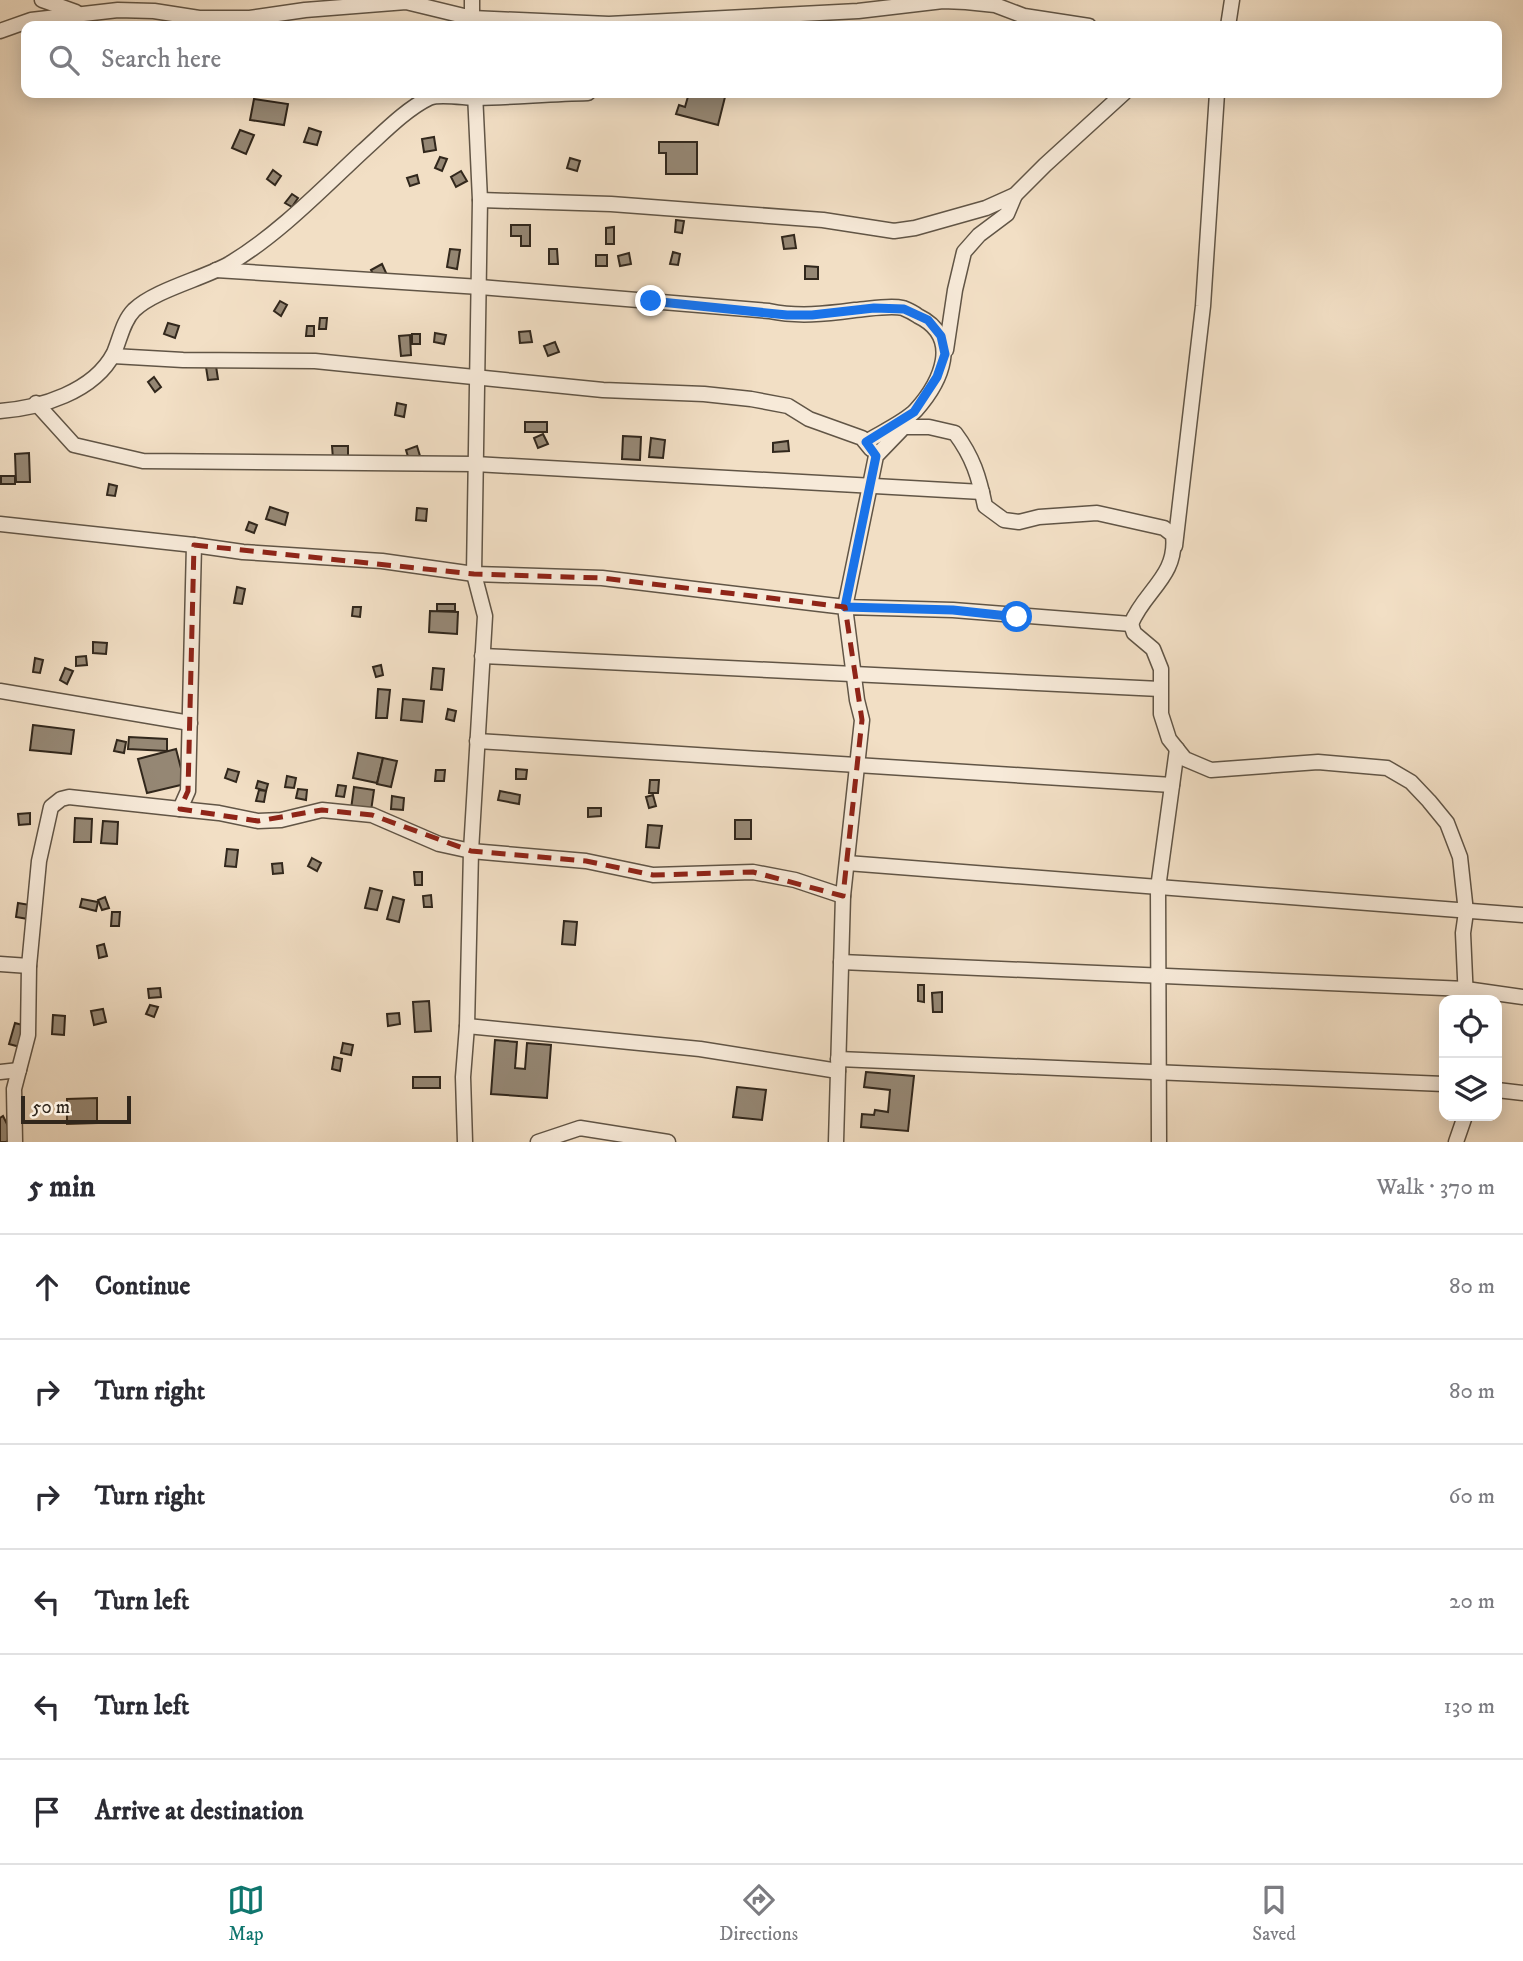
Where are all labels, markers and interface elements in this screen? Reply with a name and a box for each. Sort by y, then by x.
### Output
search box [21,21,1502,98]
icon: search [45,41,83,79]
text: Search here [101,43,221,76]
route end [635,285,666,316]
route start [1001,601,1032,632]
map controls [1439,995,1502,1121]
button: locate [1439,995,1502,1058]
button: layers [1439,1058,1502,1121]
scale bar [21,1093,131,1125]
text: 50 m [32,1096,70,1119]
text: 5 min [28,1169,95,1206]
text: Walk · 370 m [1377,1173,1495,1202]
icon: ahead [28,1268,66,1306]
text: Continue [95,1270,190,1303]
text: 80 m [1449,1272,1495,1301]
icon: right [28,1373,66,1411]
text: Turn right [95,1375,205,1408]
text: 80 m [1449,1377,1495,1406]
icon: right [28,1478,66,1516]
text: Turn right [95,1480,205,1513]
text: 60 m [1448,1482,1495,1511]
icon: left [28,1583,66,1621]
text: Turn left [95,1585,189,1618]
text: 20 m [1449,1587,1495,1616]
icon: left [28,1688,66,1726]
text: Turn left [95,1690,189,1723]
text: 130 m [1443,1692,1495,1721]
icon: arrive [28,1793,66,1831]
text: Arrive at destination [95,1795,304,1828]
tab: Map [227,1881,265,1946]
tab: Directions [719,1881,798,1946]
tab: Saved [1252,1881,1296,1946]

